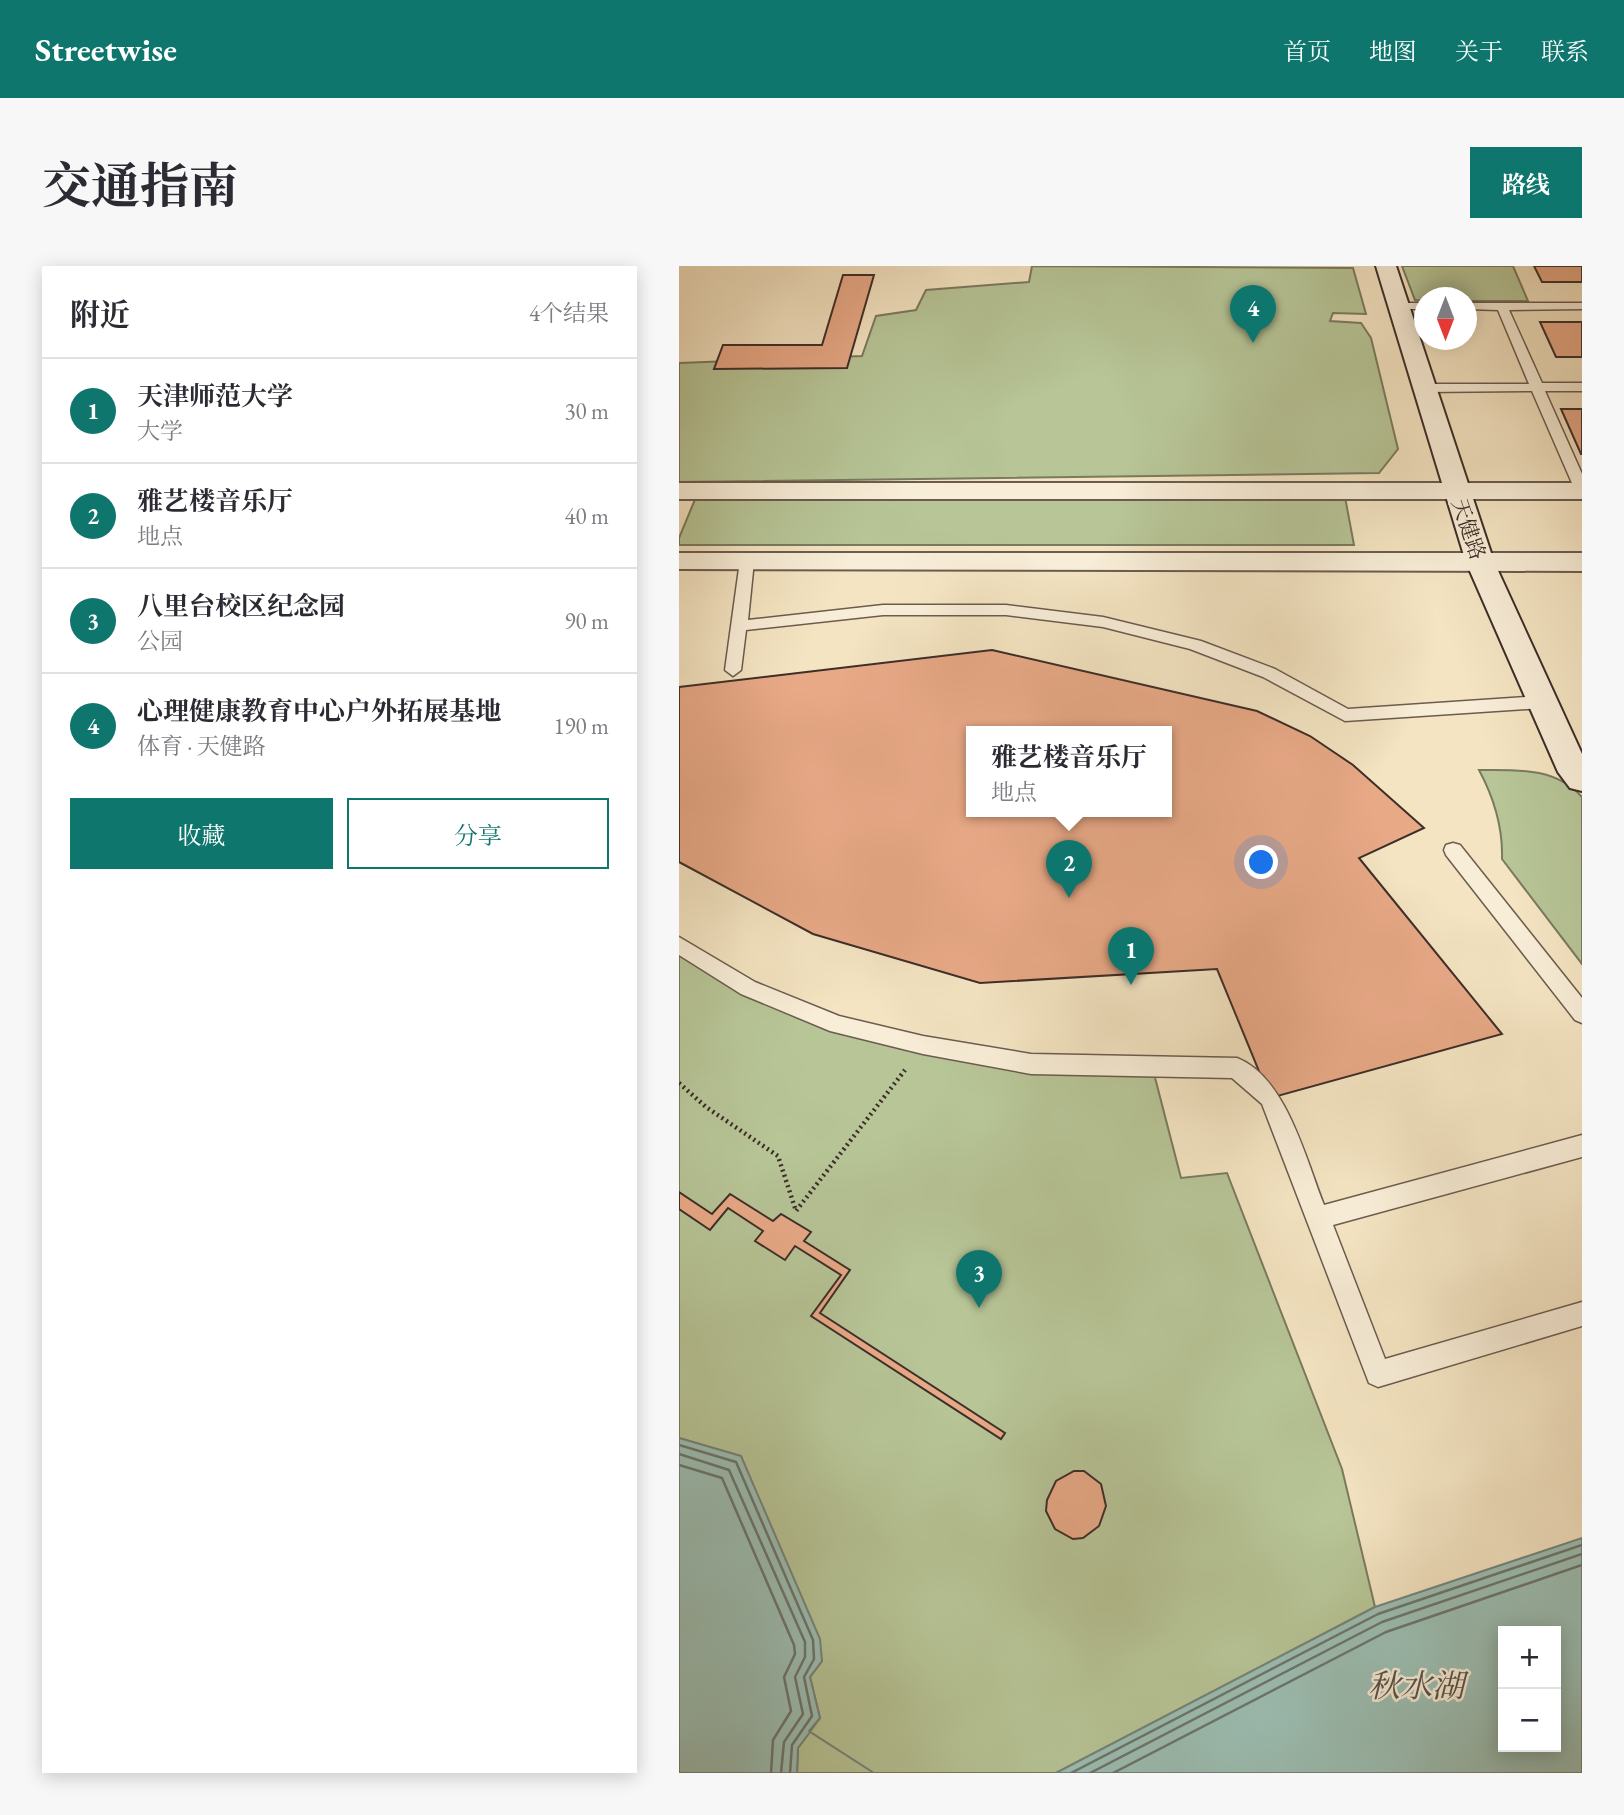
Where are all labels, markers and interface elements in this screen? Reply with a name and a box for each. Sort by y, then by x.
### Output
text: Streetwise [35,28,177,71]
text: 首页 [1283,36,1331,67]
text: 地图 [1369,36,1417,67]
text: 关于 [1455,36,1503,67]
text: 联系 [1541,36,1589,67]
button: 路线 [1470,147,1582,218]
text: 交通指南 [42,154,238,218]
pin: 4 [1230,285,1276,343]
north arrow [1414,287,1477,350]
text: 附近 [70,295,130,334]
text: 4个结果 [529,298,609,328]
text: 天津师范大学 [137,379,293,413]
text: 1 [87,396,99,426]
text: 30 m [564,396,609,426]
text: 大学 [137,416,183,446]
text: 雅艺楼音乐厅 [137,484,293,518]
street label: 天健路 [1446,495,1492,563]
text: 2 [87,501,99,531]
text: 40 m [564,501,609,531]
text: 地点 [137,521,183,551]
text: 八里台校区纪念园 [137,589,345,623]
text: 3 [87,606,99,636]
text: 90 m [564,606,609,636]
text: 公园 [137,626,183,656]
text: 心理健康教育中心户外拓展基地 [137,694,501,728]
text: 4 [87,711,99,741]
text: 190 m [553,711,609,741]
popup [966,726,1172,817]
text: 体育 · 天健路 [137,731,266,761]
text: 雅艺楼音乐厅 [991,740,1147,774]
text: 地点 [991,777,1037,807]
button: 收藏 [70,798,333,869]
button: 分享 [347,798,609,869]
pin: 2 [1046,840,1092,898]
your location [1244,845,1278,879]
pin: 1 [1108,927,1154,985]
pin: 3 [956,1250,1002,1308]
map controls [1498,1626,1561,1752]
button: + [1498,1626,1561,1689]
water label: 秋水湖 [1368,1665,1469,1707]
button: − [1498,1689,1561,1752]

